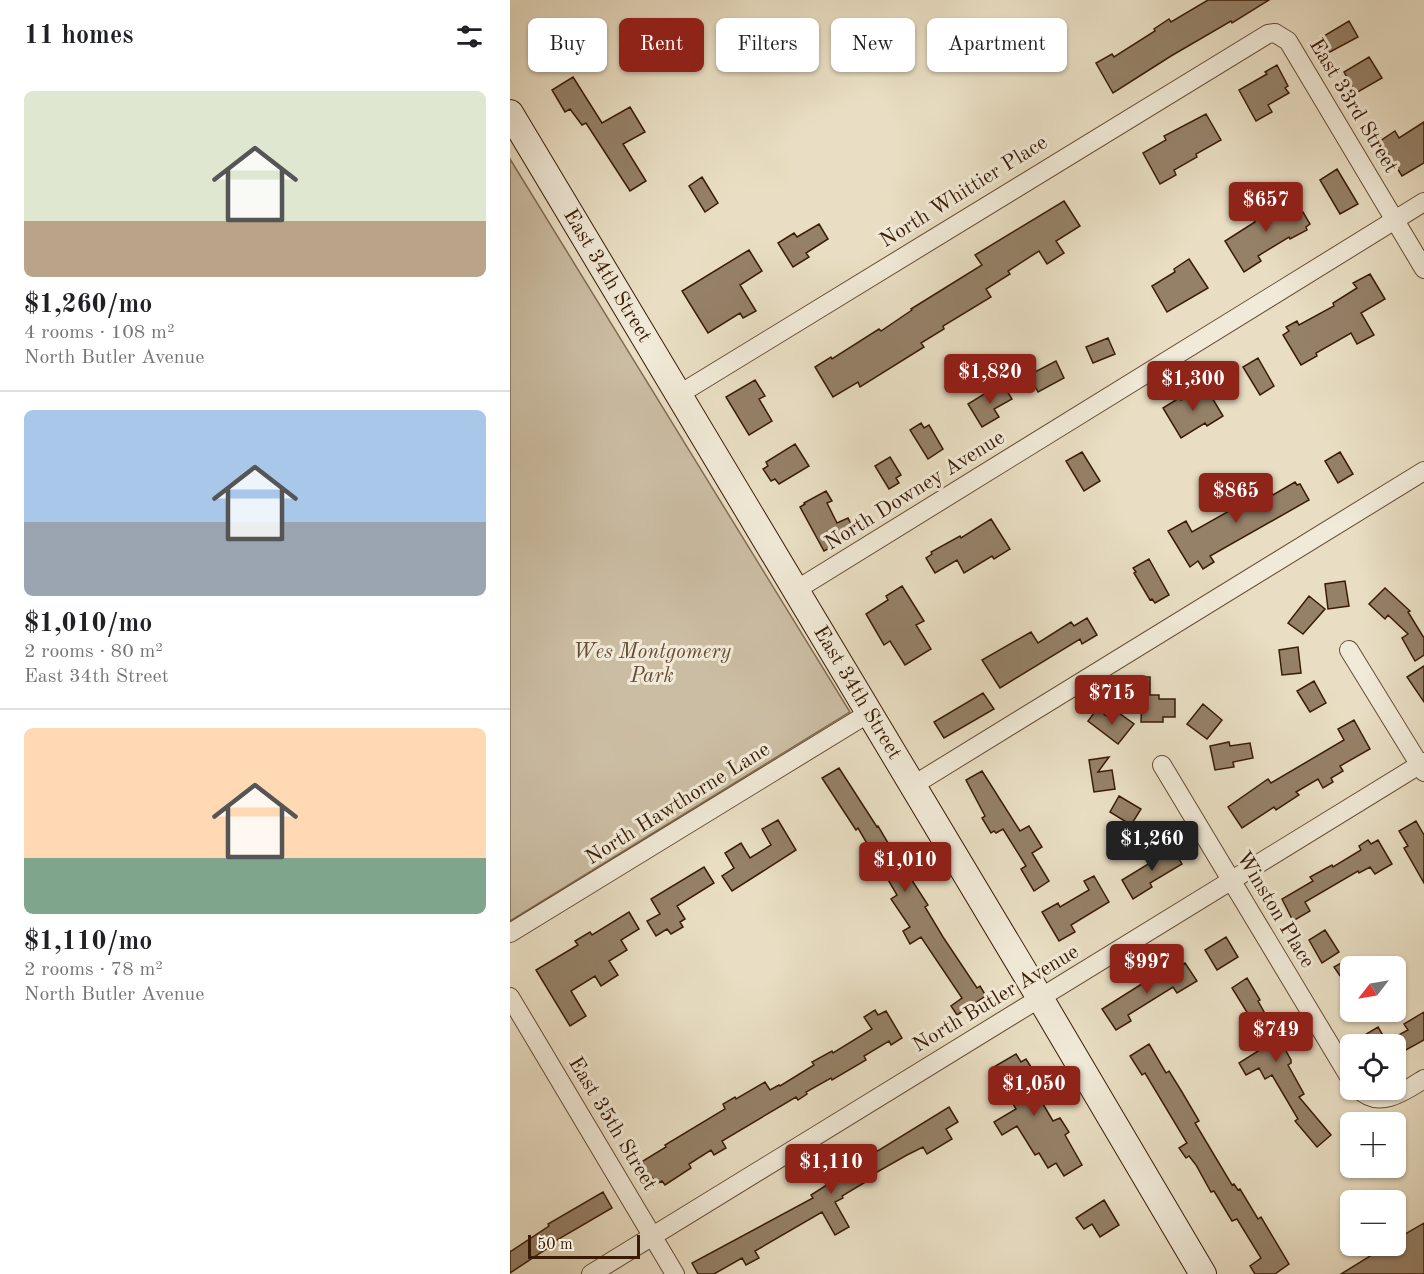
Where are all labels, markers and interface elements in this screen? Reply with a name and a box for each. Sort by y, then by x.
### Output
chip: Buy [528,18,607,72]
chip: Rent [619,18,704,72]
chip: Filters [716,18,819,72]
chip: New [831,18,915,72]
chip: Apartment [927,18,1067,72]
icon: filters [453,20,486,53]
text: 11 homes [24,23,133,49]
street label: East 33rd Street [1305,35,1401,177]
icon: home [201,130,309,238]
street label: North Whittier Place [877,132,1051,252]
pin: $657 [1230,182,1302,233]
text: $657 [1243,191,1289,211]
street label: East 34th Street [559,206,655,346]
text: $1,260/mo [24,292,152,318]
text: 4 rooms · 108 m² [24,323,174,343]
text: North Butler Avenue [24,348,204,368]
pin: $1,820 [941,354,1039,405]
pin: $1,300 [1144,361,1242,412]
text: $1,820 [958,363,1022,383]
text: $1,300 [1161,370,1225,390]
street label: North Downey Avenue [822,427,1008,555]
icon: home [201,449,309,557]
pin: $865 [1200,473,1272,524]
text: $865 [1213,482,1259,502]
text: $1,010/mo [24,611,152,637]
street label: East 34th Street [809,623,905,763]
text: 2 rooms · 80 m² [24,642,163,662]
park label: Wes Montgomery Park [573,642,731,687]
text: East 34th Street [24,667,169,687]
pin: $715 [1076,675,1148,726]
text: $715 [1089,684,1135,704]
street label: North Hawthorne Lane [582,739,774,869]
icon: home [201,767,309,875]
pin: $1,260 [1103,821,1201,872]
text: $1,260 [1120,830,1184,850]
pin: $1,010 [856,842,954,893]
street label: Winston Place [1232,848,1318,972]
text: $1,010 [873,851,937,871]
text: $1,110/mo [24,929,152,955]
street label: North Butler Avenue [909,941,1083,1057]
pin: $997 [1111,944,1183,995]
text: $997 [1124,953,1170,973]
north arrow [1340,956,1406,1022]
map controls [1340,956,1406,1256]
text: 2 rooms · 78 m² [24,960,163,980]
text: North Butler Avenue [24,985,204,1005]
pin: $749 [1240,1012,1312,1063]
text: $749 [1253,1021,1299,1041]
button: locate [1340,1034,1406,1100]
street label: East 35th Street [564,1054,660,1194]
pin: $1,050 [985,1066,1083,1117]
text: $1,050 [1002,1075,1066,1095]
button: + [1340,1112,1406,1178]
pin: $1,110 [782,1144,880,1195]
text: $1,110 [799,1153,863,1173]
button: − [1340,1190,1406,1256]
scale bar [528,1232,640,1260]
text: 50 m [537,1237,573,1253]

